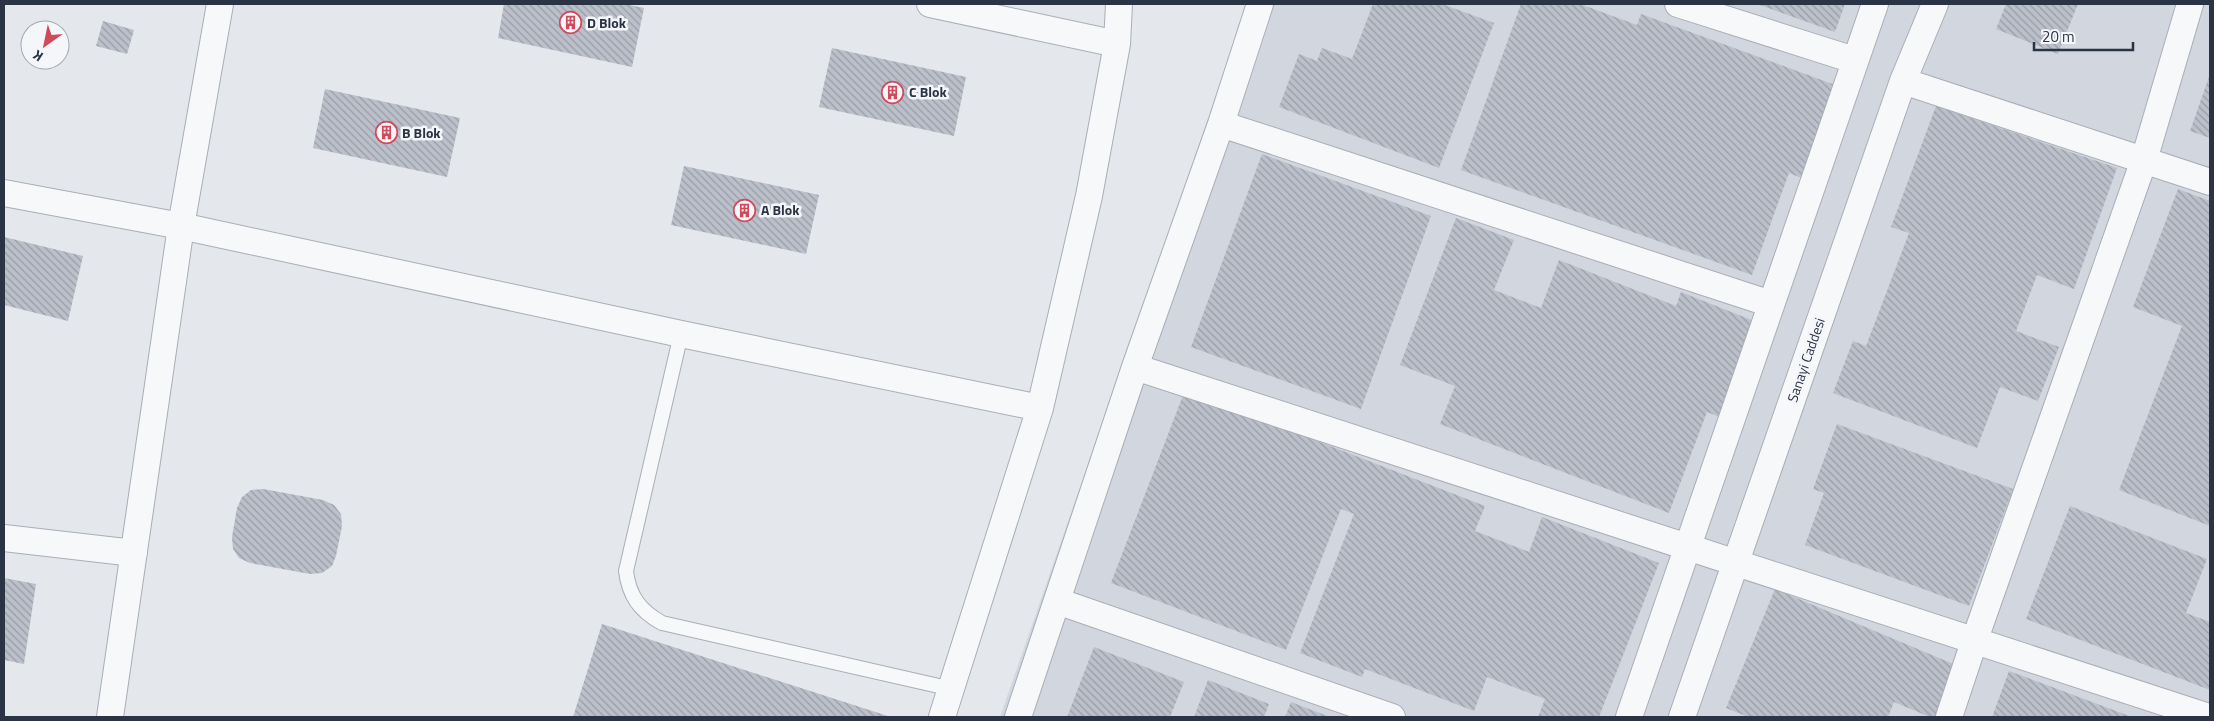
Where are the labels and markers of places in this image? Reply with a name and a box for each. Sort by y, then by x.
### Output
building icon: D Blok [559,11,583,35]
place label: D Blok [587,12,627,33]
building icon: C Blok [881,80,905,104]
place label: C Blok [909,81,947,102]
building icon: B Blok [374,121,398,145]
place label: B Blok [402,122,441,143]
building icon: A Blok [733,198,757,222]
place label: A Blok [761,199,800,220]

